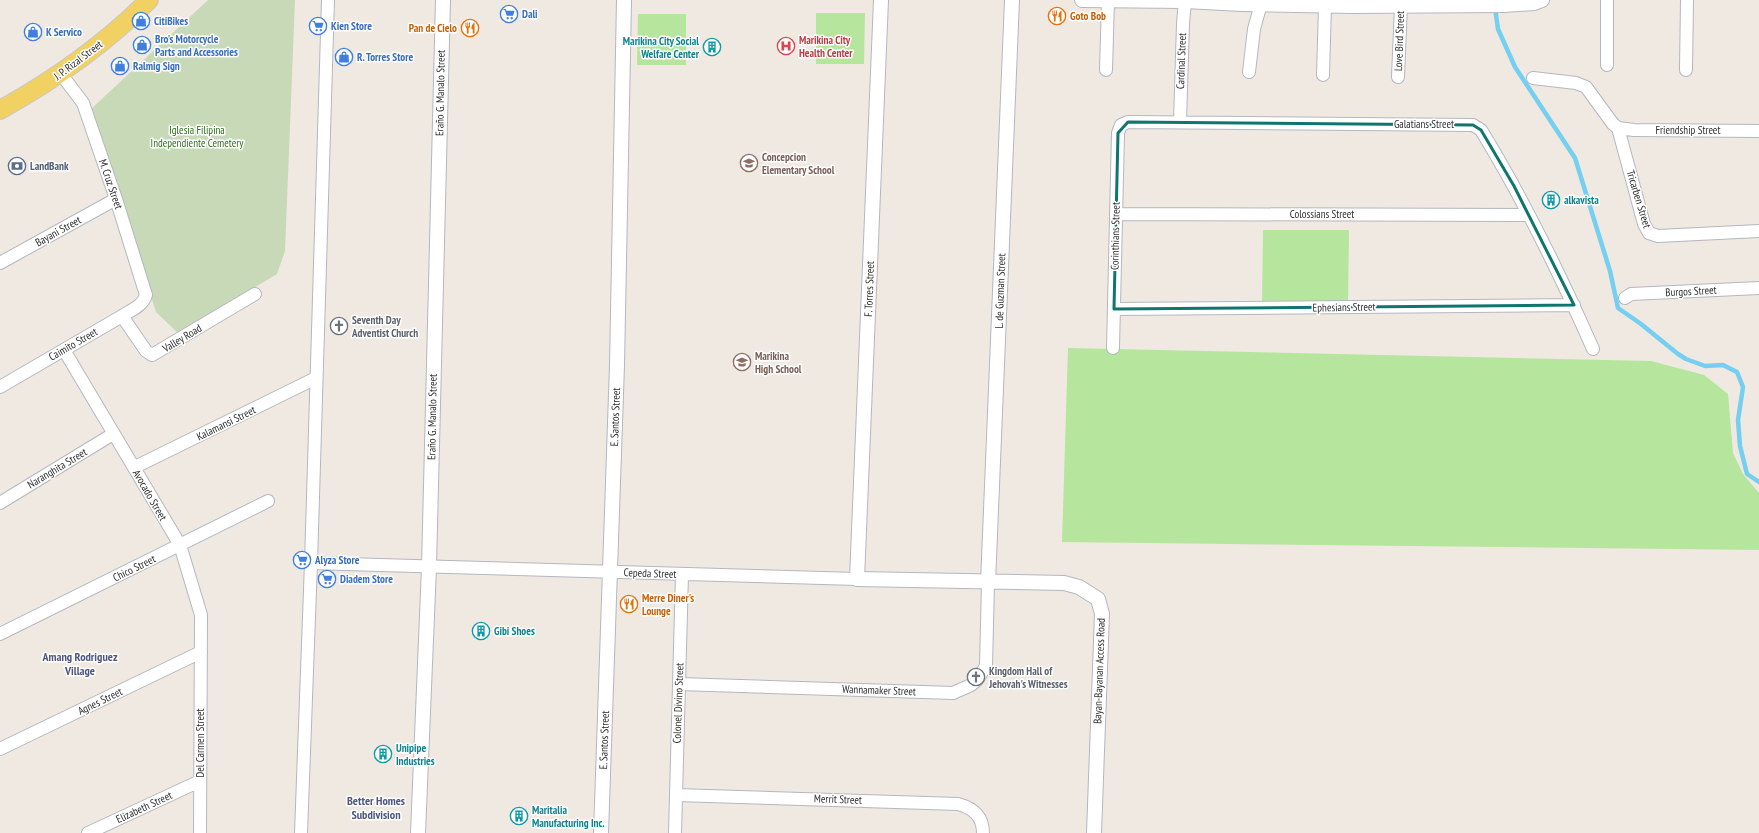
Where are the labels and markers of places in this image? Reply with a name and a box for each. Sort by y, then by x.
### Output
supermarket icon: Dali [499,4,519,24]
restaurant icon: Goto Bob [1047,6,1067,26]
place label: Dali [522,7,538,21]
place label: Goto Bob [1070,9,1106,23]
shop icon: CitiBikes [131,11,151,31]
place label: CitiBikes [154,14,188,28]
supermarket icon: Kien Store [308,16,328,36]
restaurant icon: Pan de Cielo [460,18,480,38]
place label: Kien Store [331,19,372,33]
place label: Pan de Cielo [409,21,457,35]
shop icon: K Servico [23,22,43,42]
place label: K Servico [46,25,82,39]
place label: Bro's Motorcycle Parts and Accessories [155,32,238,59]
place label: Marikina City Health Center [799,33,853,60]
place label: Marikina City Social Welfare Center [623,34,700,61]
shop icon: Bro's Motorcycle Parts and Accessories [132,35,152,55]
hospital icon: Marikina City Health Center [776,36,796,56]
building icon: Marikina City Social Welfare Center [702,37,722,57]
shop icon: R. Torres Store [334,47,354,67]
place label: R. Torres Store [357,50,413,64]
shop icon: Ralmig Sign [110,56,130,76]
place label: Ralmig Sign [133,59,180,73]
place label: Concepcion Elementary School [762,150,835,177]
school or university icon: Concepcion Elementary School [739,153,759,173]
bank icon: LandBank [7,156,27,176]
place label: LandBank [30,159,69,173]
building icon: alkavista [1541,190,1561,210]
place label: alkavista [1564,193,1599,207]
place label: Seventh Day Adventist Church [351,313,418,340]
church icon: Seventh Day Adventist Church [329,316,349,336]
place label: Marikina High School [755,349,802,376]
school or university icon: Marikina High School [732,352,752,372]
supermarket icon: Alyza Store [292,550,312,570]
place label: Alyza Store [314,553,360,567]
supermarket icon: Diadem Store [317,569,337,589]
place label: Diadem Store [340,572,393,586]
place label: Merre Diner's Lounge [642,591,694,618]
restaurant icon: Merre Diner's Lounge [619,594,639,614]
building icon: Gibi Shoes [471,621,491,641]
place label: Gibi Shoes [494,624,535,638]
place label: Kingdom Hall of Jehovah's Witnesses [988,664,1068,691]
church icon: Kingdom Hall of Jehovah's Witnesses [966,667,986,687]
place label: Unipipe Industries [396,741,435,768]
building icon: Unipipe Industries [373,744,393,764]
place label: Maritalia Manufacturing Inc. [532,803,605,830]
building icon: Maritalia Manufacturing Inc. [509,806,529,826]

